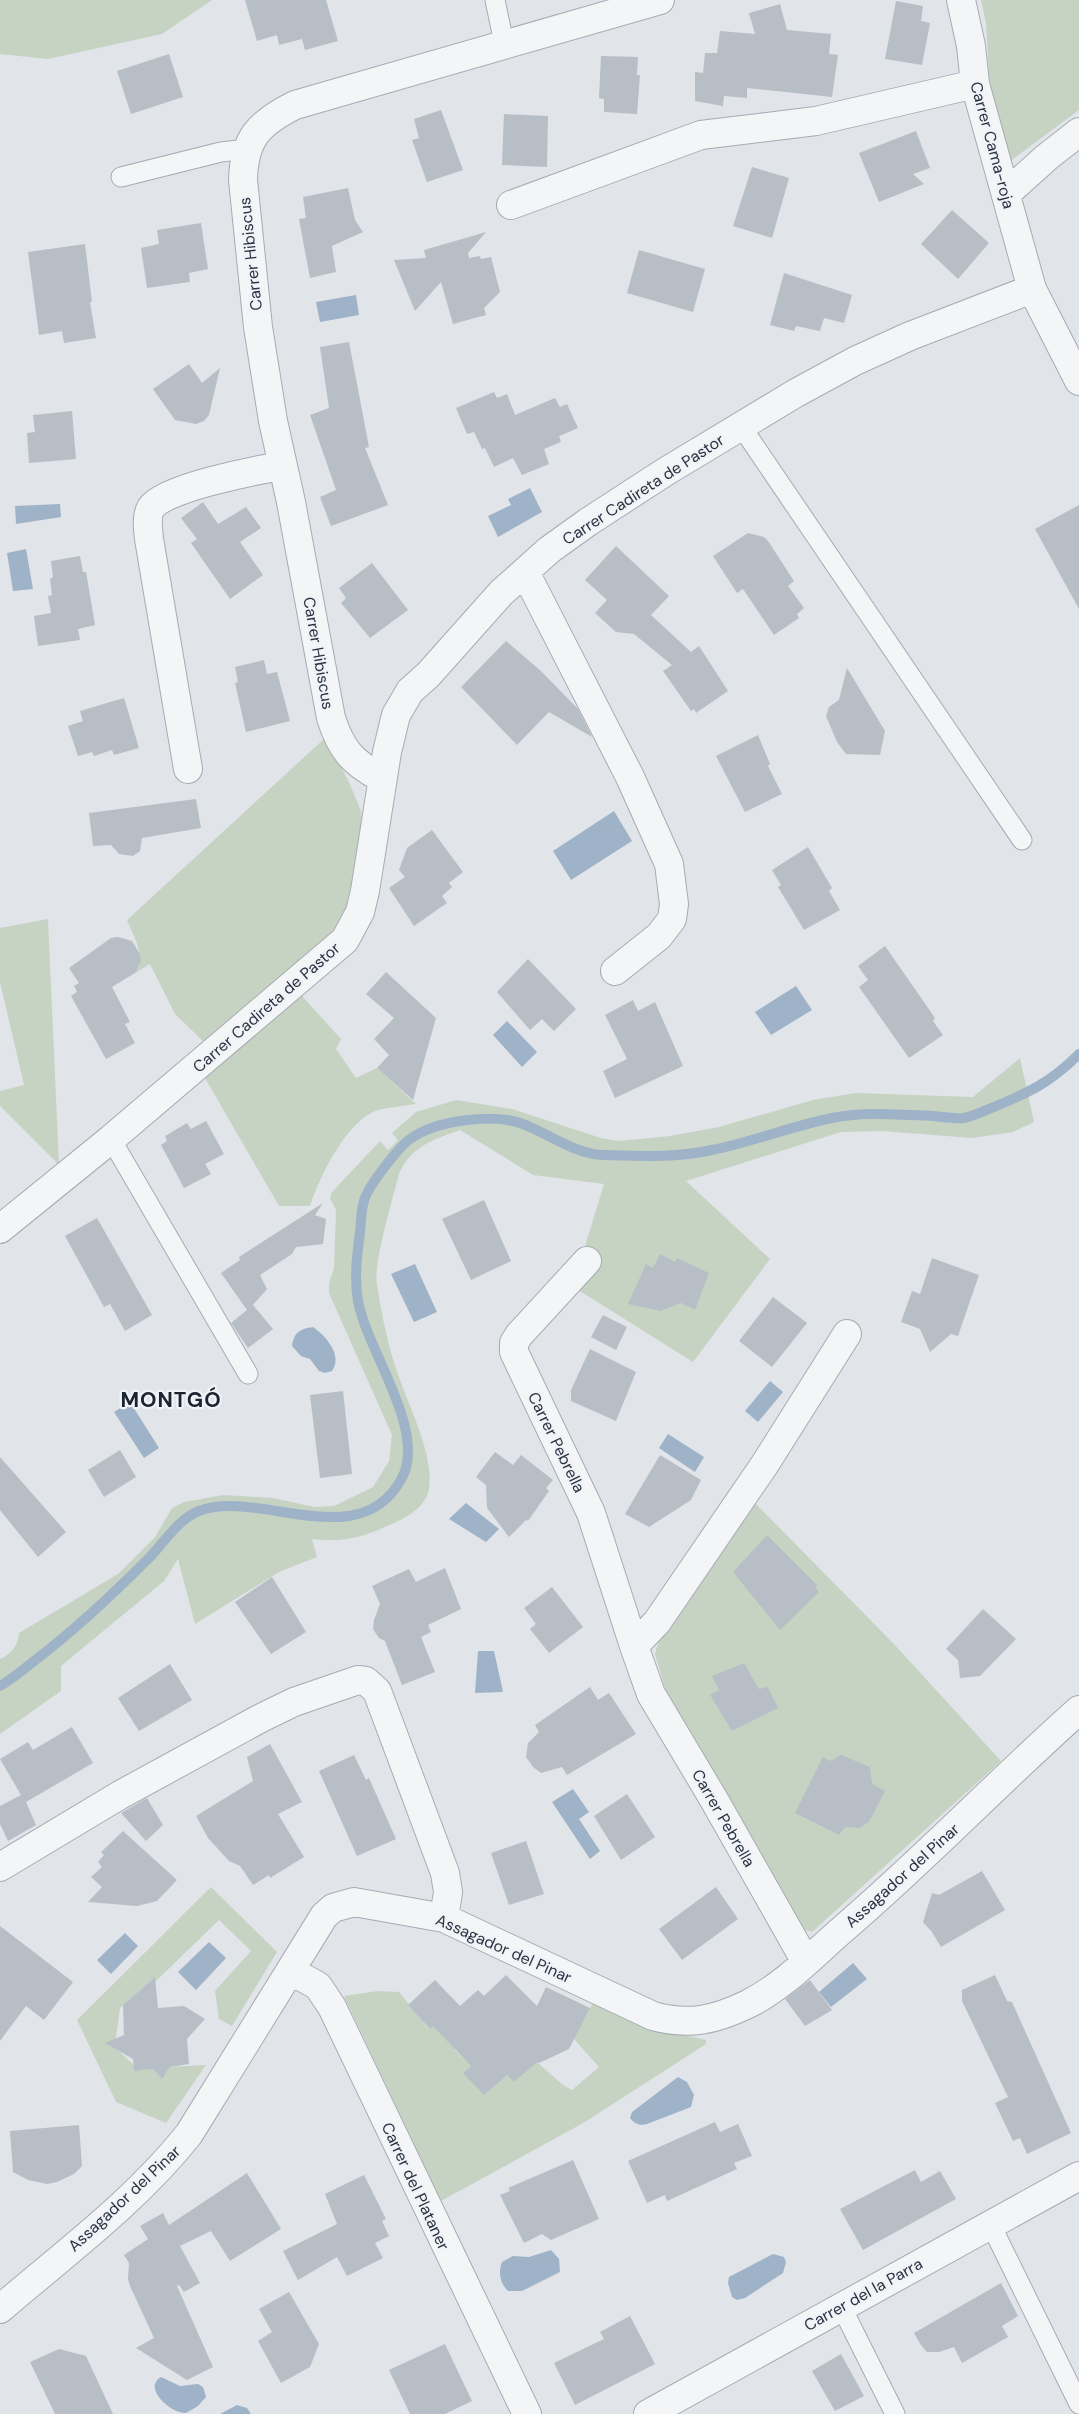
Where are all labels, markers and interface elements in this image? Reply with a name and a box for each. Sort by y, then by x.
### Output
street label: Carrer Cama-roja [965,79,1020,211]
street label: Carrer Hibiscus [234,196,267,312]
street label: Carrer Cadireta de Pastor [558,429,728,550]
street label: Carrer Hibiscus [298,595,339,711]
street label: Carrer Cadireta de Pastor [188,937,345,1077]
district label: MONTGÓ [120,1386,222,1414]
street label: Carrer Pebrella [523,1388,590,1496]
street label: Carrer Pebrella [687,1766,760,1871]
street label: Assagador del Pinar [841,1818,964,1932]
street label: Assagador del Pinar [433,1909,575,1988]
street label: Carrer del Plataner [377,2119,454,2253]
street label: Assagador del Pinar [64,2141,185,2256]
street label: Carrer del la Parra [800,2253,926,2336]

